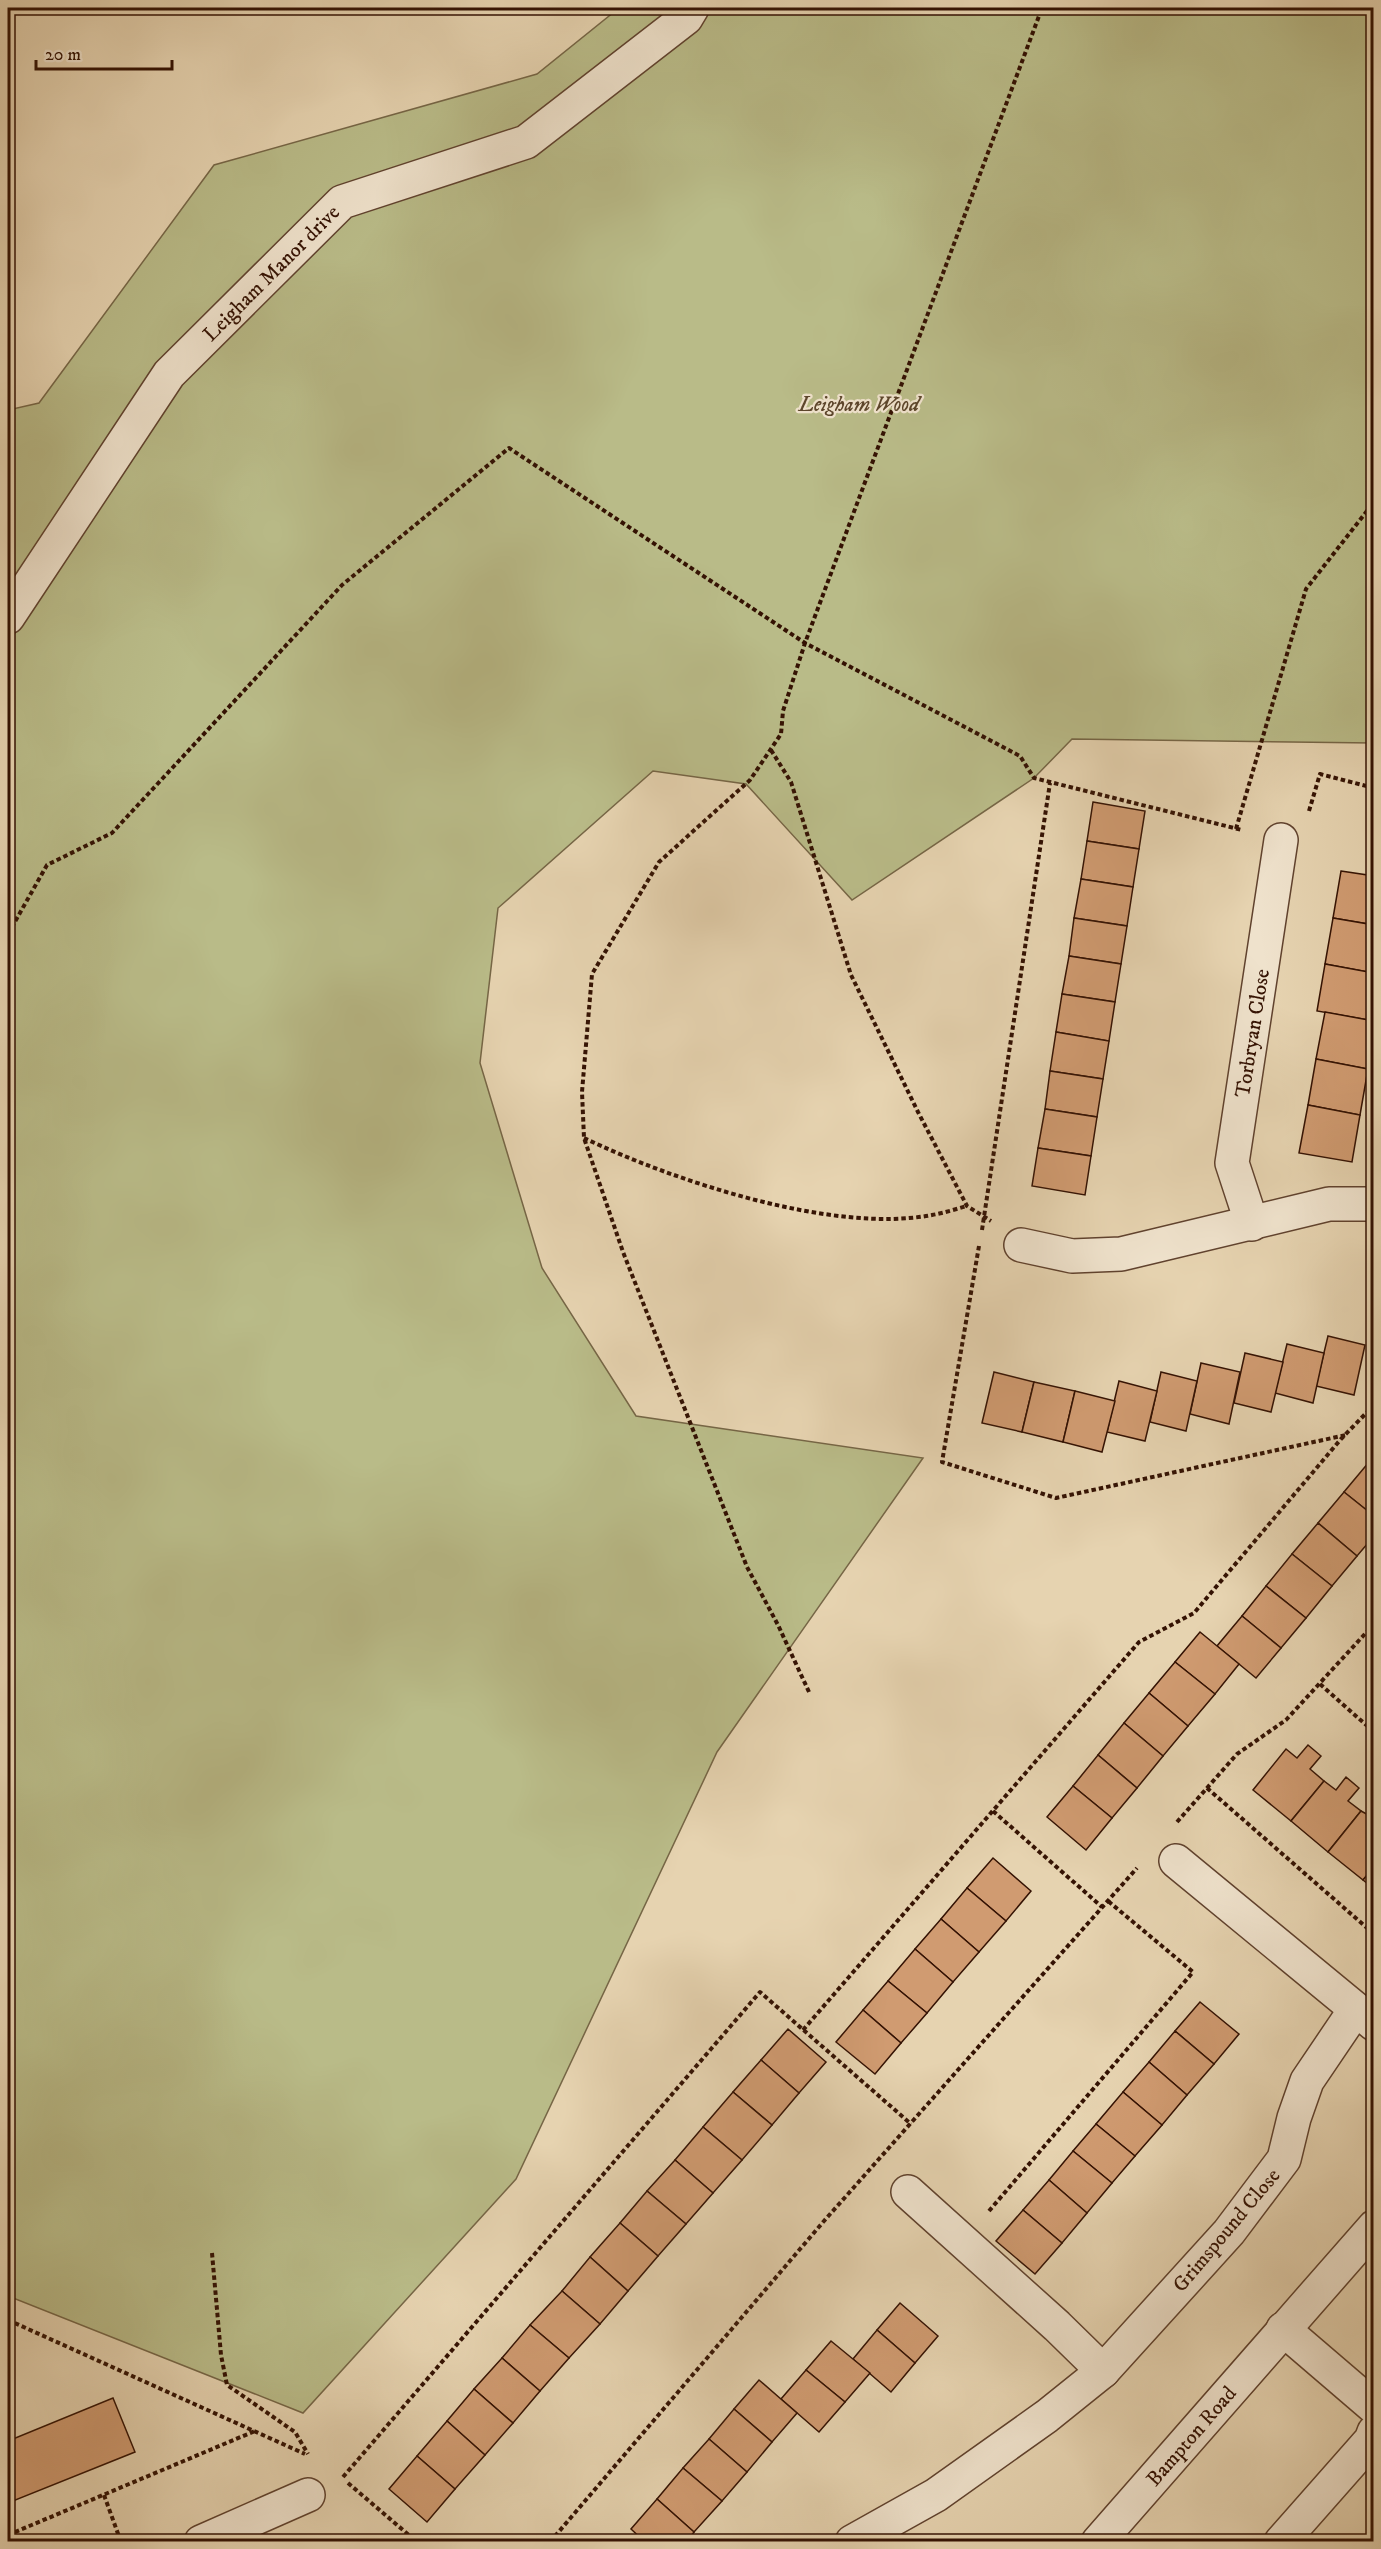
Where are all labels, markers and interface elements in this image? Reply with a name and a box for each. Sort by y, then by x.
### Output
scale bar [36,33,172,71]
text: 20 m [45,44,81,66]
street label: Leigham Manor drive [198,200,346,348]
park label: Leigham Wood [798,392,922,418]
street label: Torbryan Close [1230,967,1276,1099]
street label: Grimspound Close [1167,2163,1286,2298]
street label: Bampton Road [1141,2381,1243,2492]

